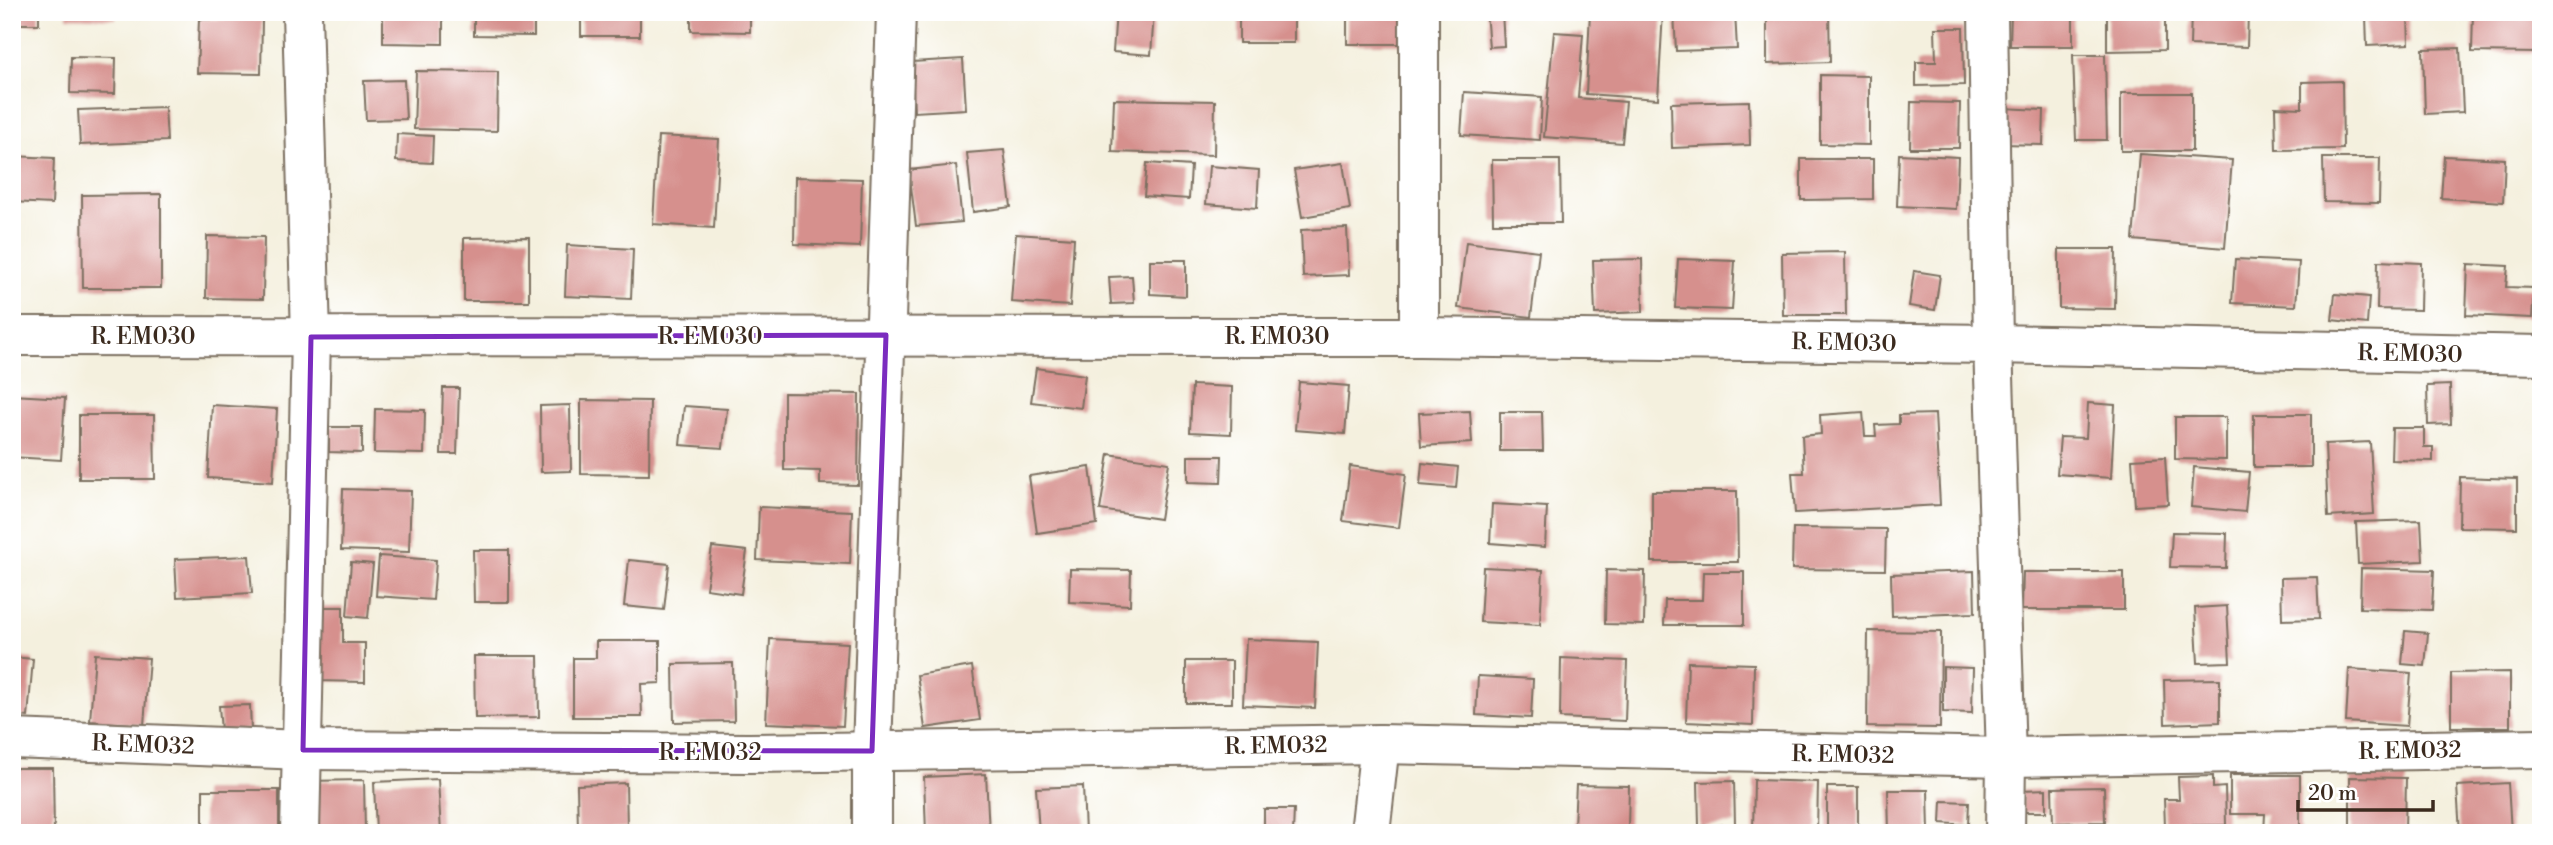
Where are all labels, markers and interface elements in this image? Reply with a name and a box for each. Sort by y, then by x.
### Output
street label: R. EM030 [90,323,196,351]
street label: R. EM030 [657,323,763,351]
street label: R. EM030 [1224,323,1330,351]
street label: R. EM030 [1791,328,1897,358]
street label: R. EM030 [2357,339,2463,369]
street label: R. EM032 [91,729,195,761]
street label: R. EM032 [1224,731,1328,761]
street label: R. EM032 [2358,736,2462,766]
street label: R. EM032 [658,739,762,767]
street label: R. EM032 [1791,740,1895,770]
scale bar [2298,768,2432,812]
text: 20 m [2308,781,2357,807]

